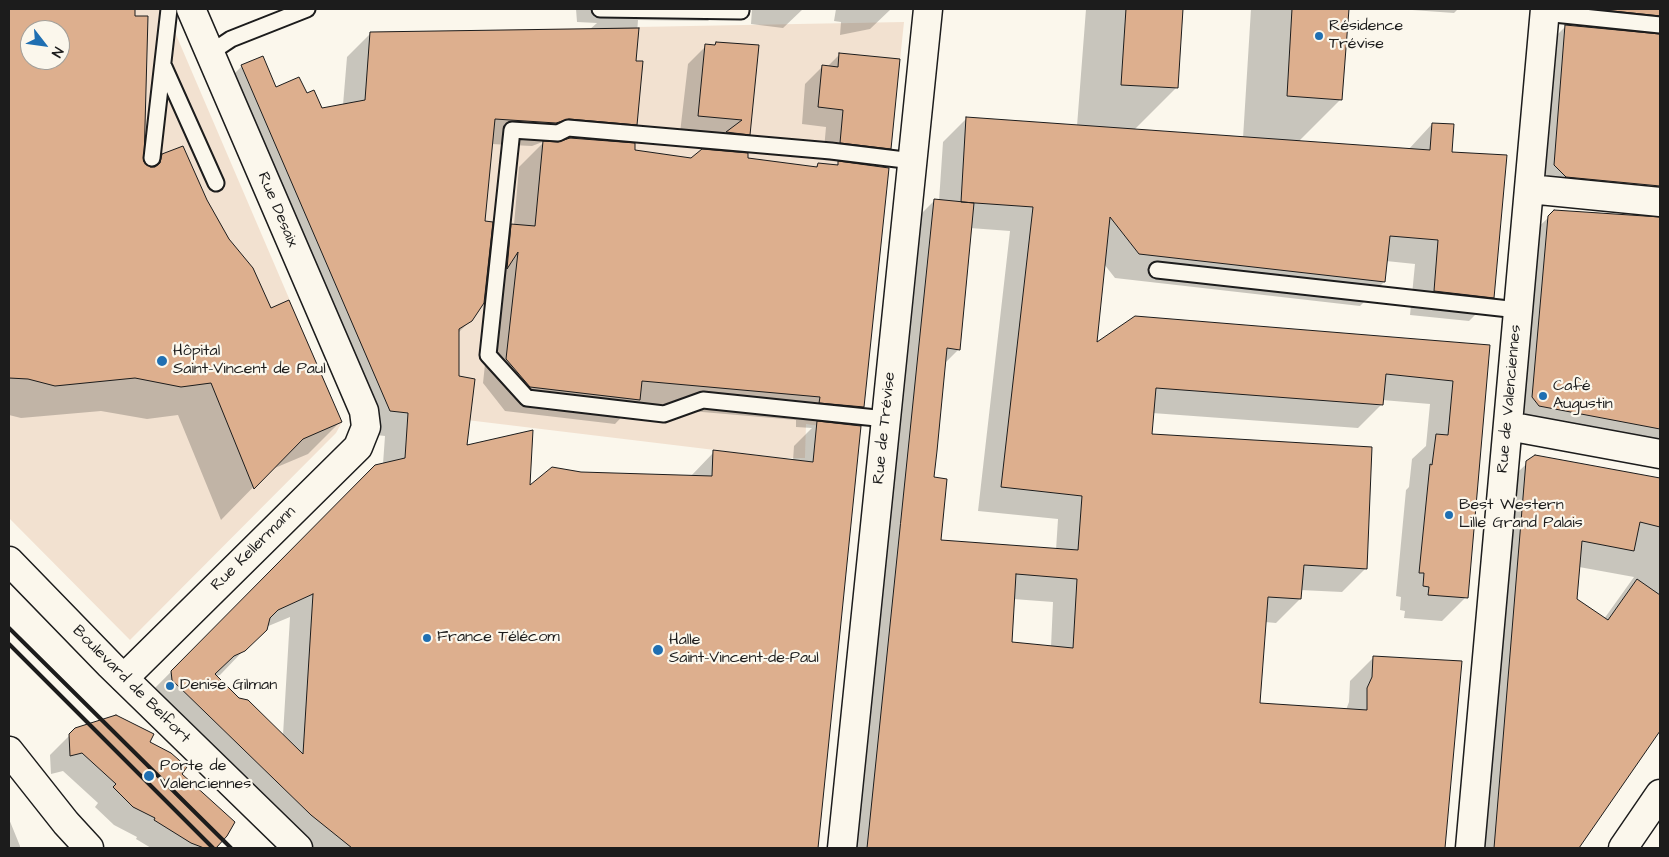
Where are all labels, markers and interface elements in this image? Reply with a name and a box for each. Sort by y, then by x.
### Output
place label: Résidence Trévise [1329,17,1403,55]
north arrow [20,20,70,70]
marker: Résidence Trévise [1313,30,1325,42]
text: N [46,43,68,61]
street label: Rue Desaix [253,170,301,250]
street label: Rue de Valenciennes [1494,324,1526,474]
place label: Hôpital Saint-Vincent de Paul [173,342,326,380]
marker: Hôpital Saint-Vincent de Paul [155,354,169,368]
street label: Rue de Trévise [870,371,900,485]
place label: Café Augustin [1553,377,1613,415]
marker: Café Augustin [1537,390,1549,402]
place label: Best Western Lille Grand Palais [1459,496,1583,534]
street label: Rue Kellermann [208,503,300,595]
marker: Best Western Lille Grand Palais [1443,509,1455,521]
street label: Boulevard de Belfort [68,622,194,748]
place label: France Télécom [437,628,560,648]
place label: Halle Saint-Vincent-de-Paul [669,631,819,669]
marker: France Télécom [421,632,433,644]
marker: Halle Saint-Vincent-de-Paul [651,643,665,657]
place label: Denise Gilman [180,676,277,696]
marker: Denise Gilman [164,680,176,692]
place label: Porte de Valenciennes [160,757,251,795]
marker: Porte de Valenciennes [142,769,156,783]

